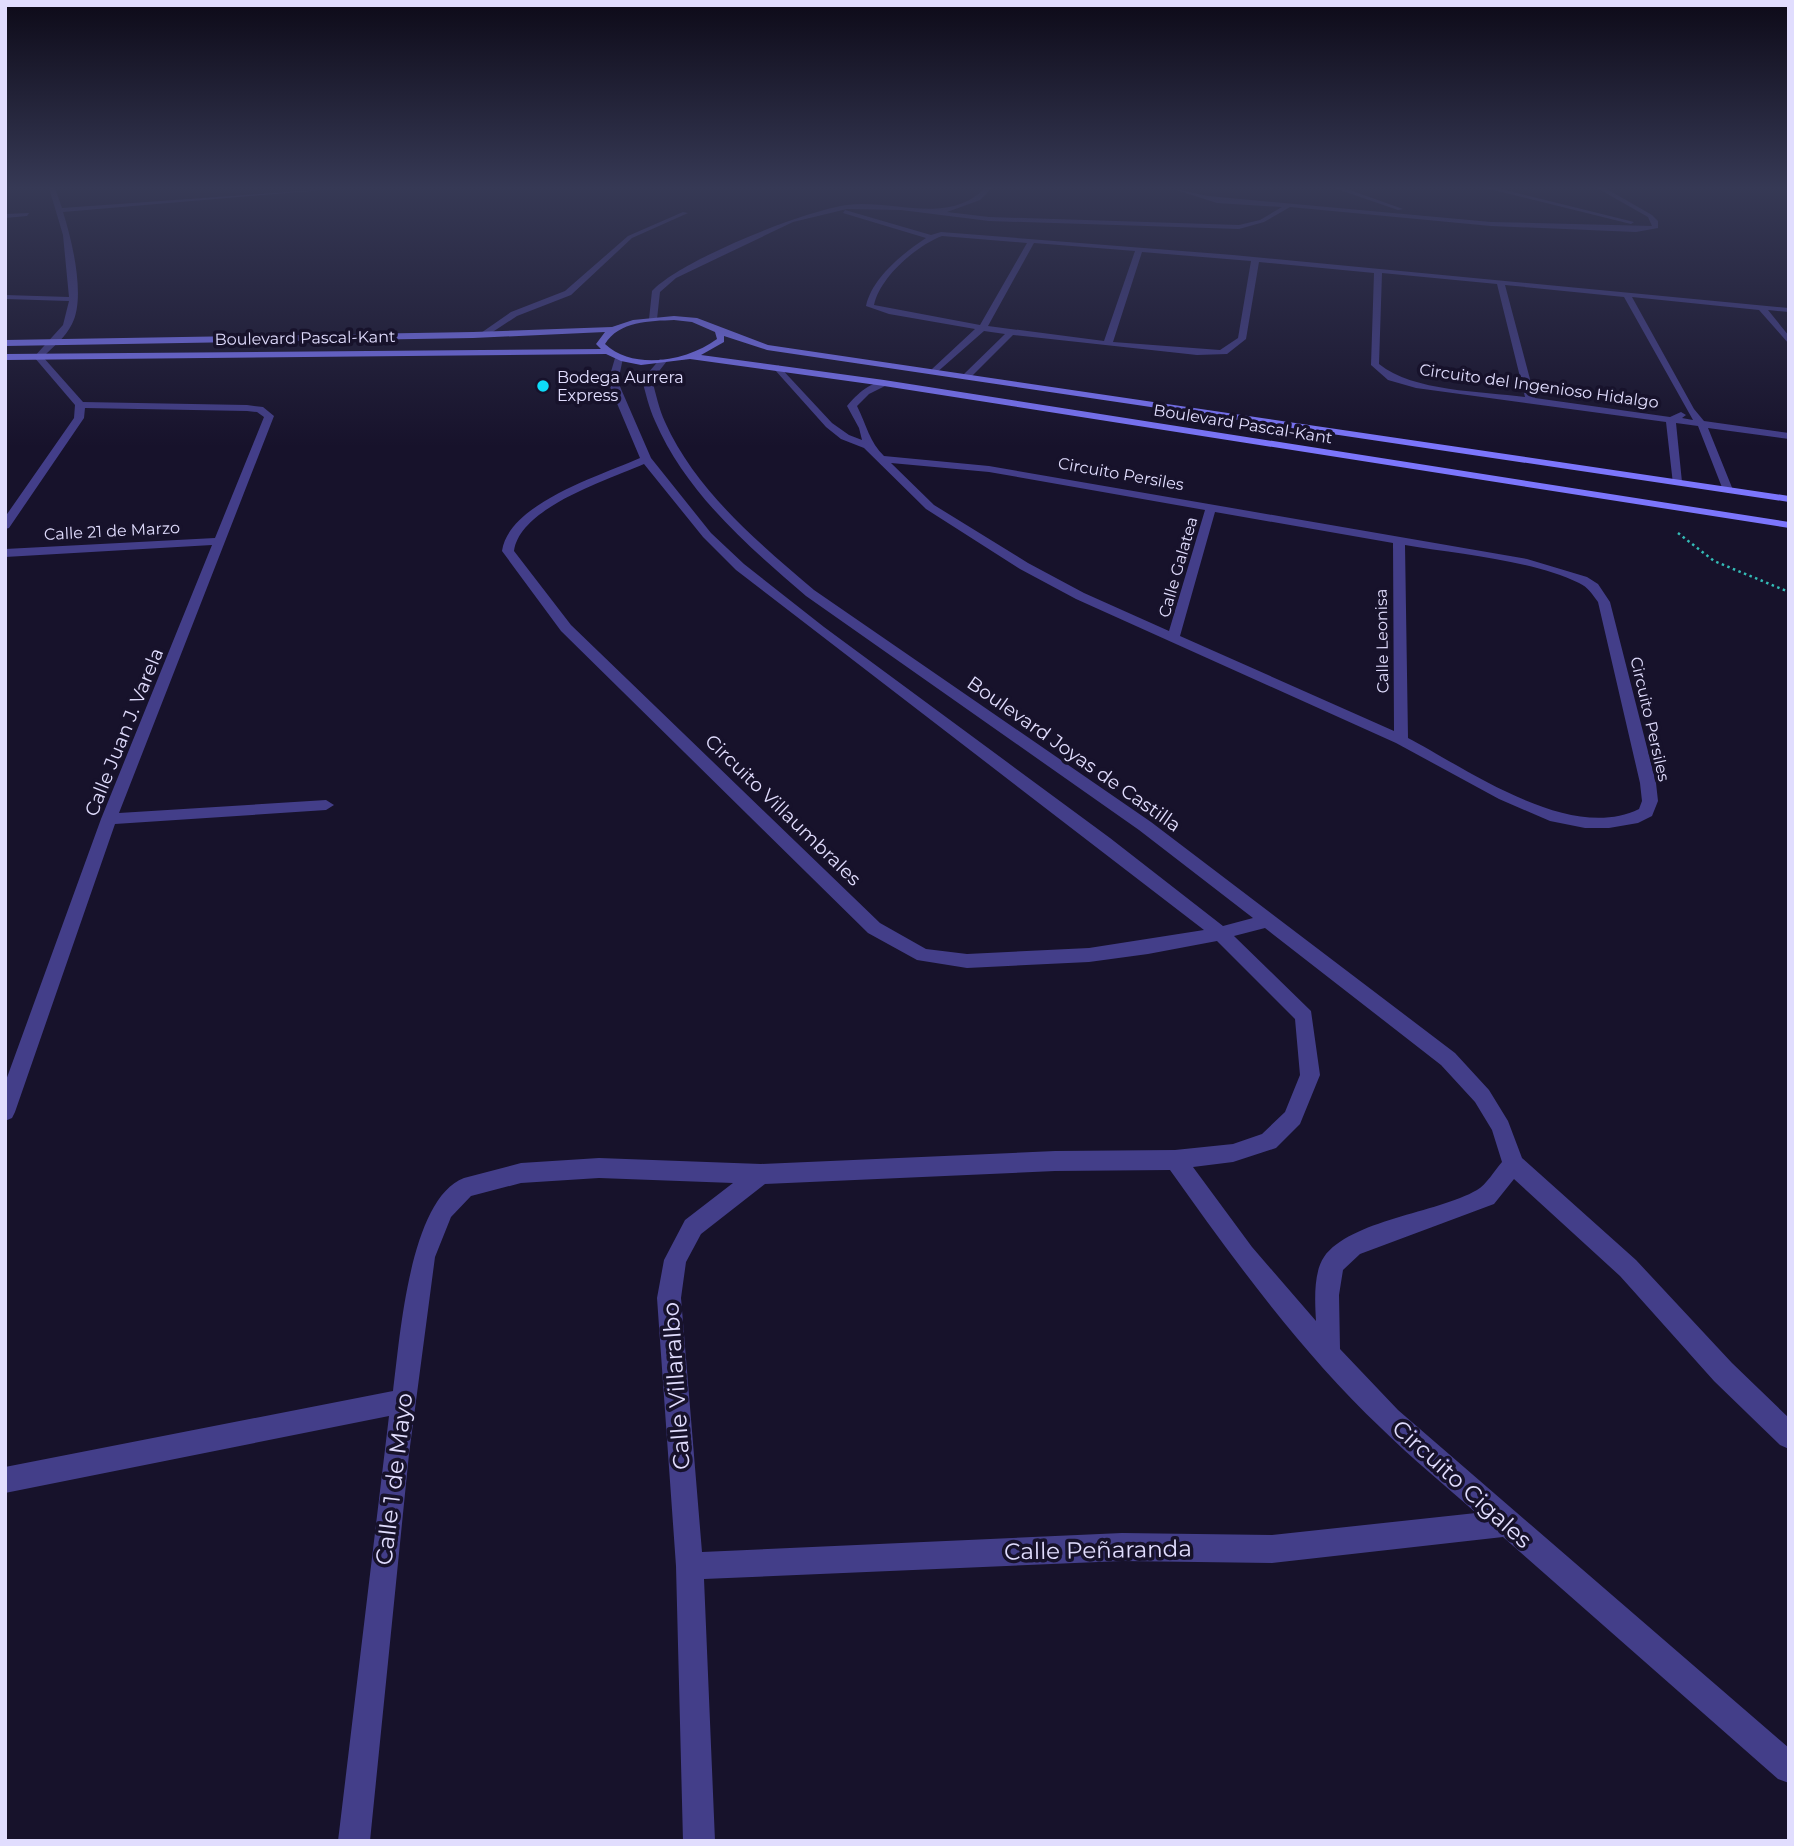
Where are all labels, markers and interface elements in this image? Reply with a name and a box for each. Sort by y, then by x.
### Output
street label: Boulevard Pascal-Kant [214,327,396,349]
street label: Circuito del Ingenioso Hidalgo [1418,360,1660,412]
place label: Bodega Aurrera Express [557,368,684,405]
marker: Bodega Aurrera Express [535,378,551,394]
street label: Boulevard Pascal-Kant [1152,400,1334,448]
street label: Circuito Persiles [1057,454,1186,494]
street label: Calle Galatea [1155,515,1201,619]
street label: Calle 21 de Marzo [44,518,180,544]
street label: Calle Leonisa [1372,589,1392,693]
street label: Calle Juan J. Varela [80,644,168,820]
street label: Circuito Persiles [1626,655,1674,783]
street label: Boulevard Joyas de Castilla [963,671,1185,837]
street label: Circuito Villaumbrales [700,730,866,890]
street label: Calle Villaralbo [656,1301,696,1471]
street label: Calle 1 de Mayo [370,1391,418,1567]
street label: Circuito Cigales [1386,1414,1538,1554]
street label: Calle Peñaranda [1004,1534,1192,1566]

